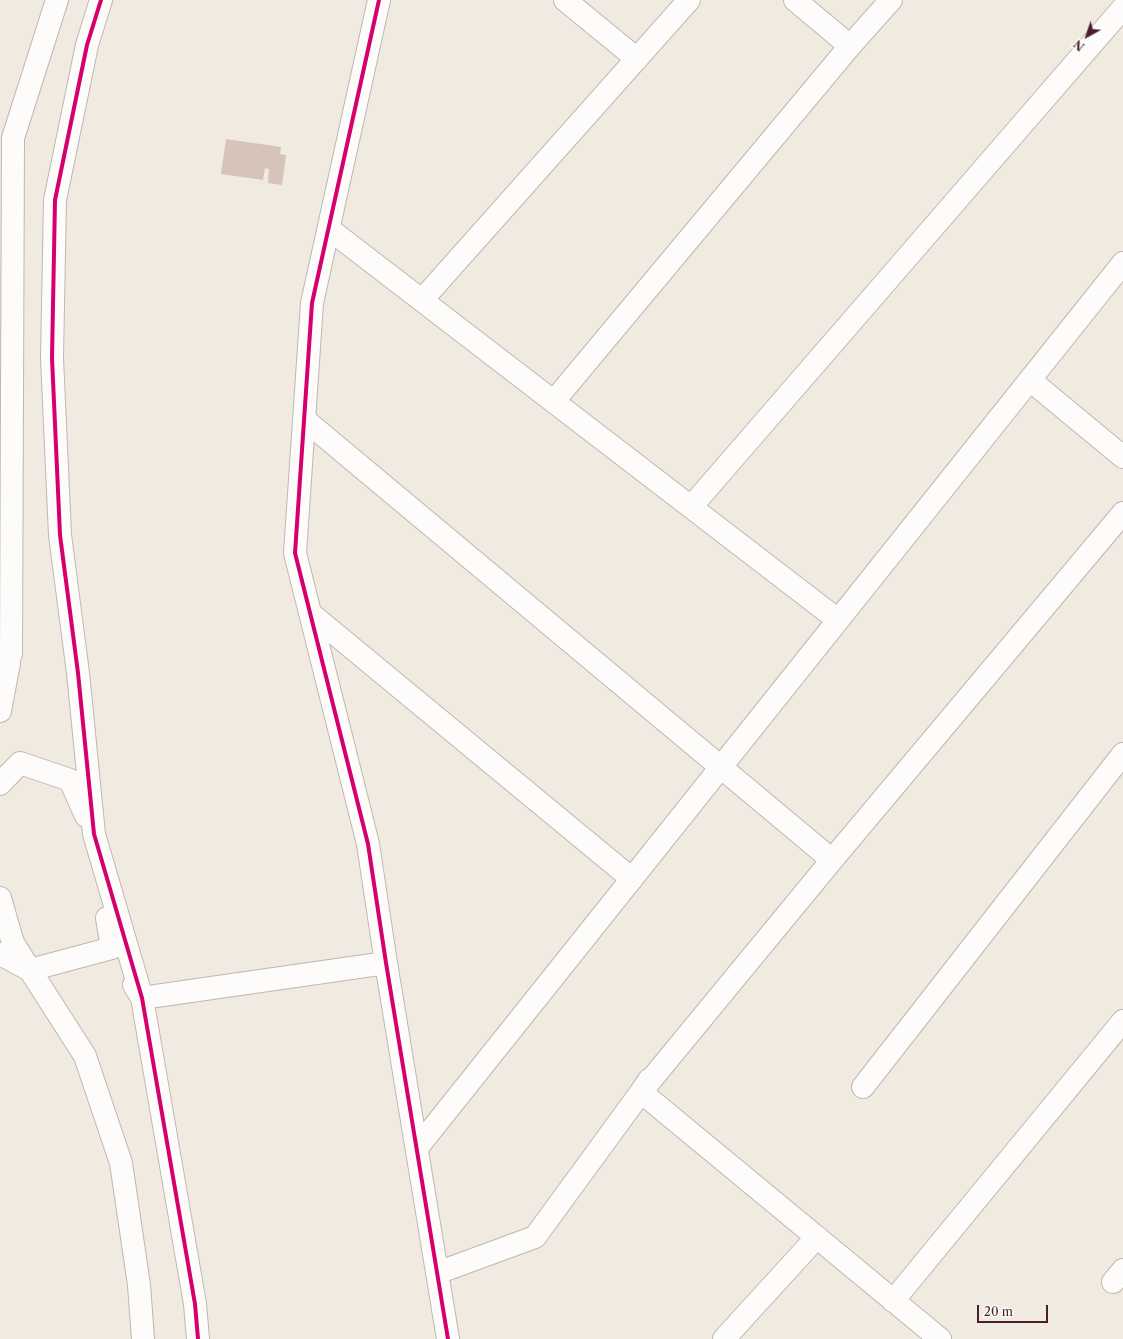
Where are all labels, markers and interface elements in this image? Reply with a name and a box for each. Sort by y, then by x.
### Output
north arrow [1067,16,1107,56]
text: N [1071,37,1087,54]
scale bar [979,1297,1050,1323]
text: 20 m [984,1304,1013,1319]

